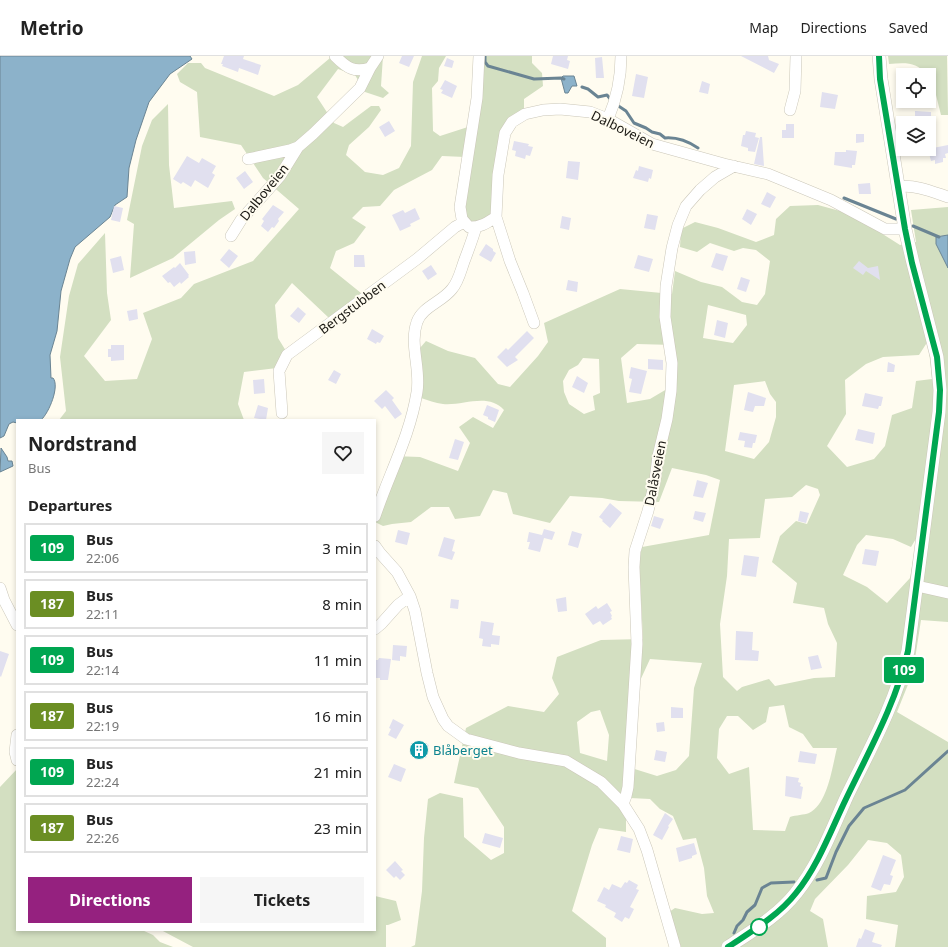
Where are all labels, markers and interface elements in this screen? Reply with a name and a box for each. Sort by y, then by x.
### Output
text: Metrio [20,15,84,41]
text: Map [749,18,778,37]
text: Directions [800,18,867,37]
text: Saved [889,18,928,37]
map controls [896,68,936,156]
button: locate [896,68,936,108]
street label: Dalboveien [588,106,658,152]
button: layers [896,116,936,156]
street label: Dalboveien [235,160,293,224]
street label: Bergstubben [315,276,389,338]
text: Nordstrand [28,431,137,457]
button: heart [322,432,364,474]
street label: Dalåsveien [640,439,670,507]
text: Bus [28,459,51,477]
text: Departures [28,495,112,515]
text: Bus [86,529,113,549]
text: 109 [40,538,64,557]
text: 3 min [322,538,362,558]
text: 22:06 [86,549,119,567]
text: Bus [86,585,113,605]
text: 187 [40,594,64,613]
text: 8 min [322,594,362,614]
text: 22:11 [86,605,119,623]
text: Bus [86,641,113,661]
text: 109 [40,650,64,669]
text: 11 min [314,650,362,670]
line badge: 109 [881,657,927,683]
text: 109 [892,660,916,679]
text: 22:14 [86,661,119,679]
text: Bus [86,697,113,717]
text: 187 [40,706,64,725]
text: 16 min [314,706,362,726]
text: 22:19 [86,717,119,735]
building icon: Blåberget [408,739,430,761]
place label: Blåberget [433,741,493,759]
text: Bus [86,753,113,773]
text: 109 [40,762,64,781]
text: 21 min [314,762,362,782]
text: 22:24 [86,773,119,791]
text: Bus [86,809,113,829]
text: 187 [40,818,64,837]
text: 23 min [314,818,362,838]
text: 22:26 [86,829,119,847]
button: Directions [28,877,192,923]
button: Tickets [200,877,364,923]
unlabelled marker [750,918,768,936]

